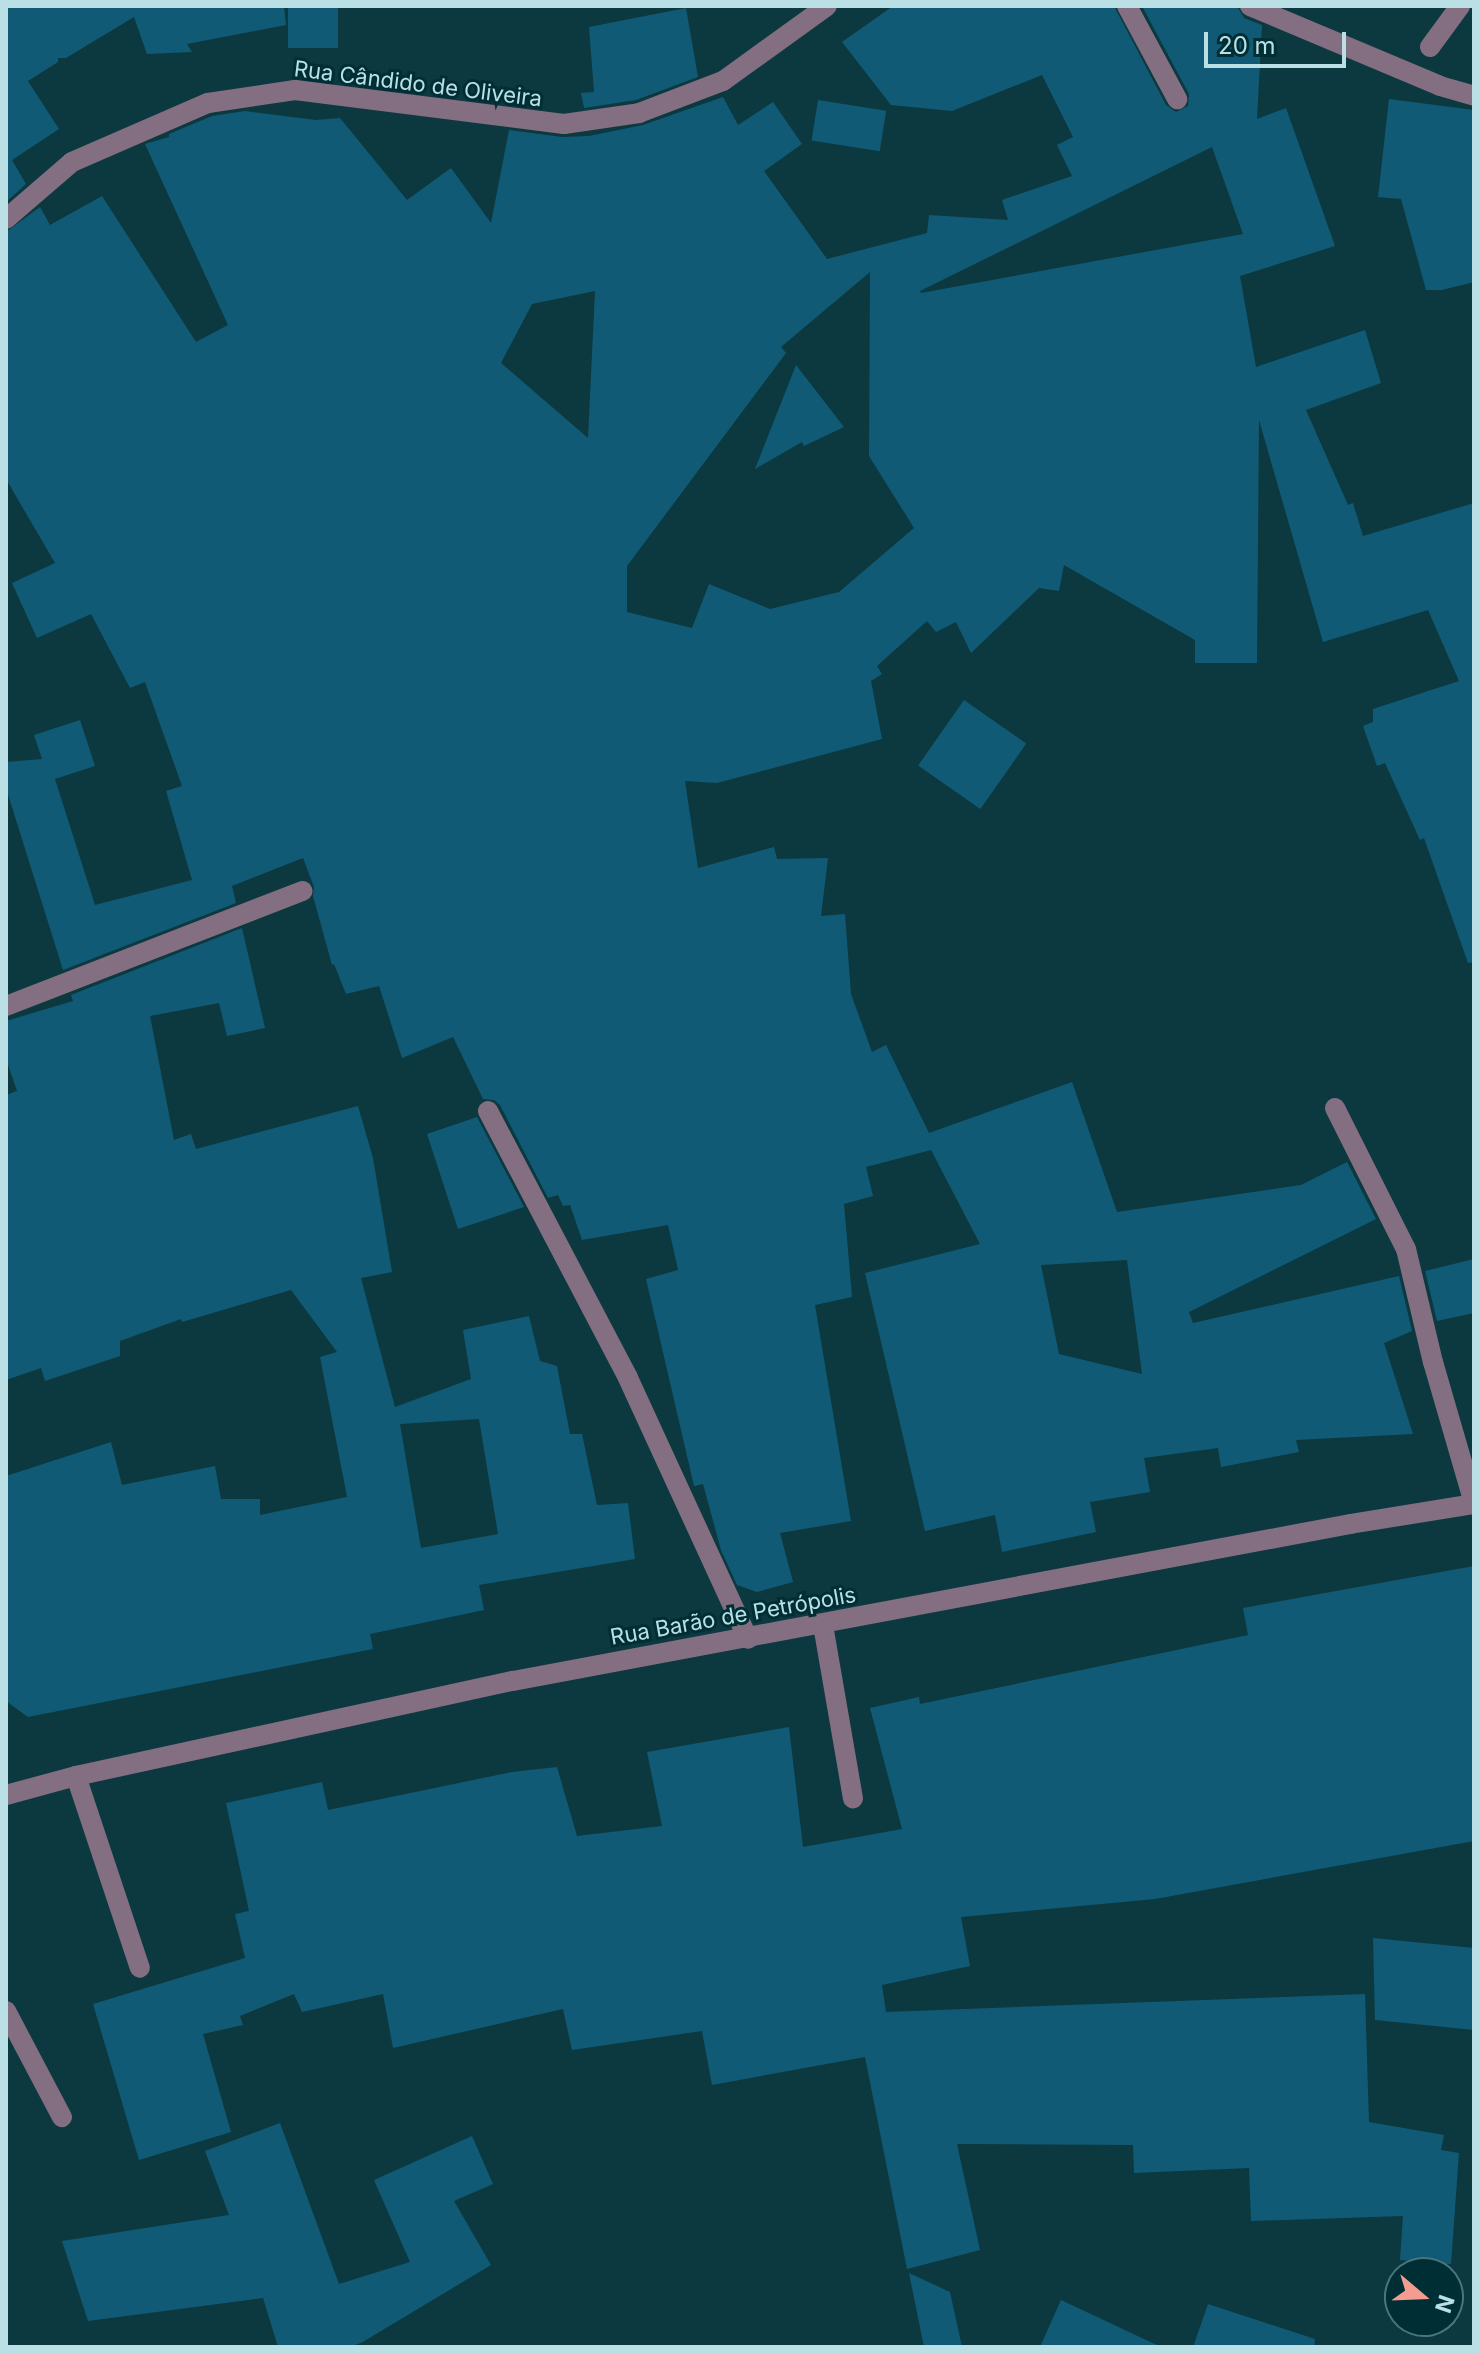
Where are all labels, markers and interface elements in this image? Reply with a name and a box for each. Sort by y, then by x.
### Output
scale bar [1208,16,1350,66]
text: 20 m [1218,31,1276,60]
street label: Rua Cândido de Oliveira [293,56,543,112]
street label: Rua Barão de Petrópolis [608,1581,858,1651]
north arrow [1384,2257,1464,2337]
text: N [1430,2292,1460,2316]

